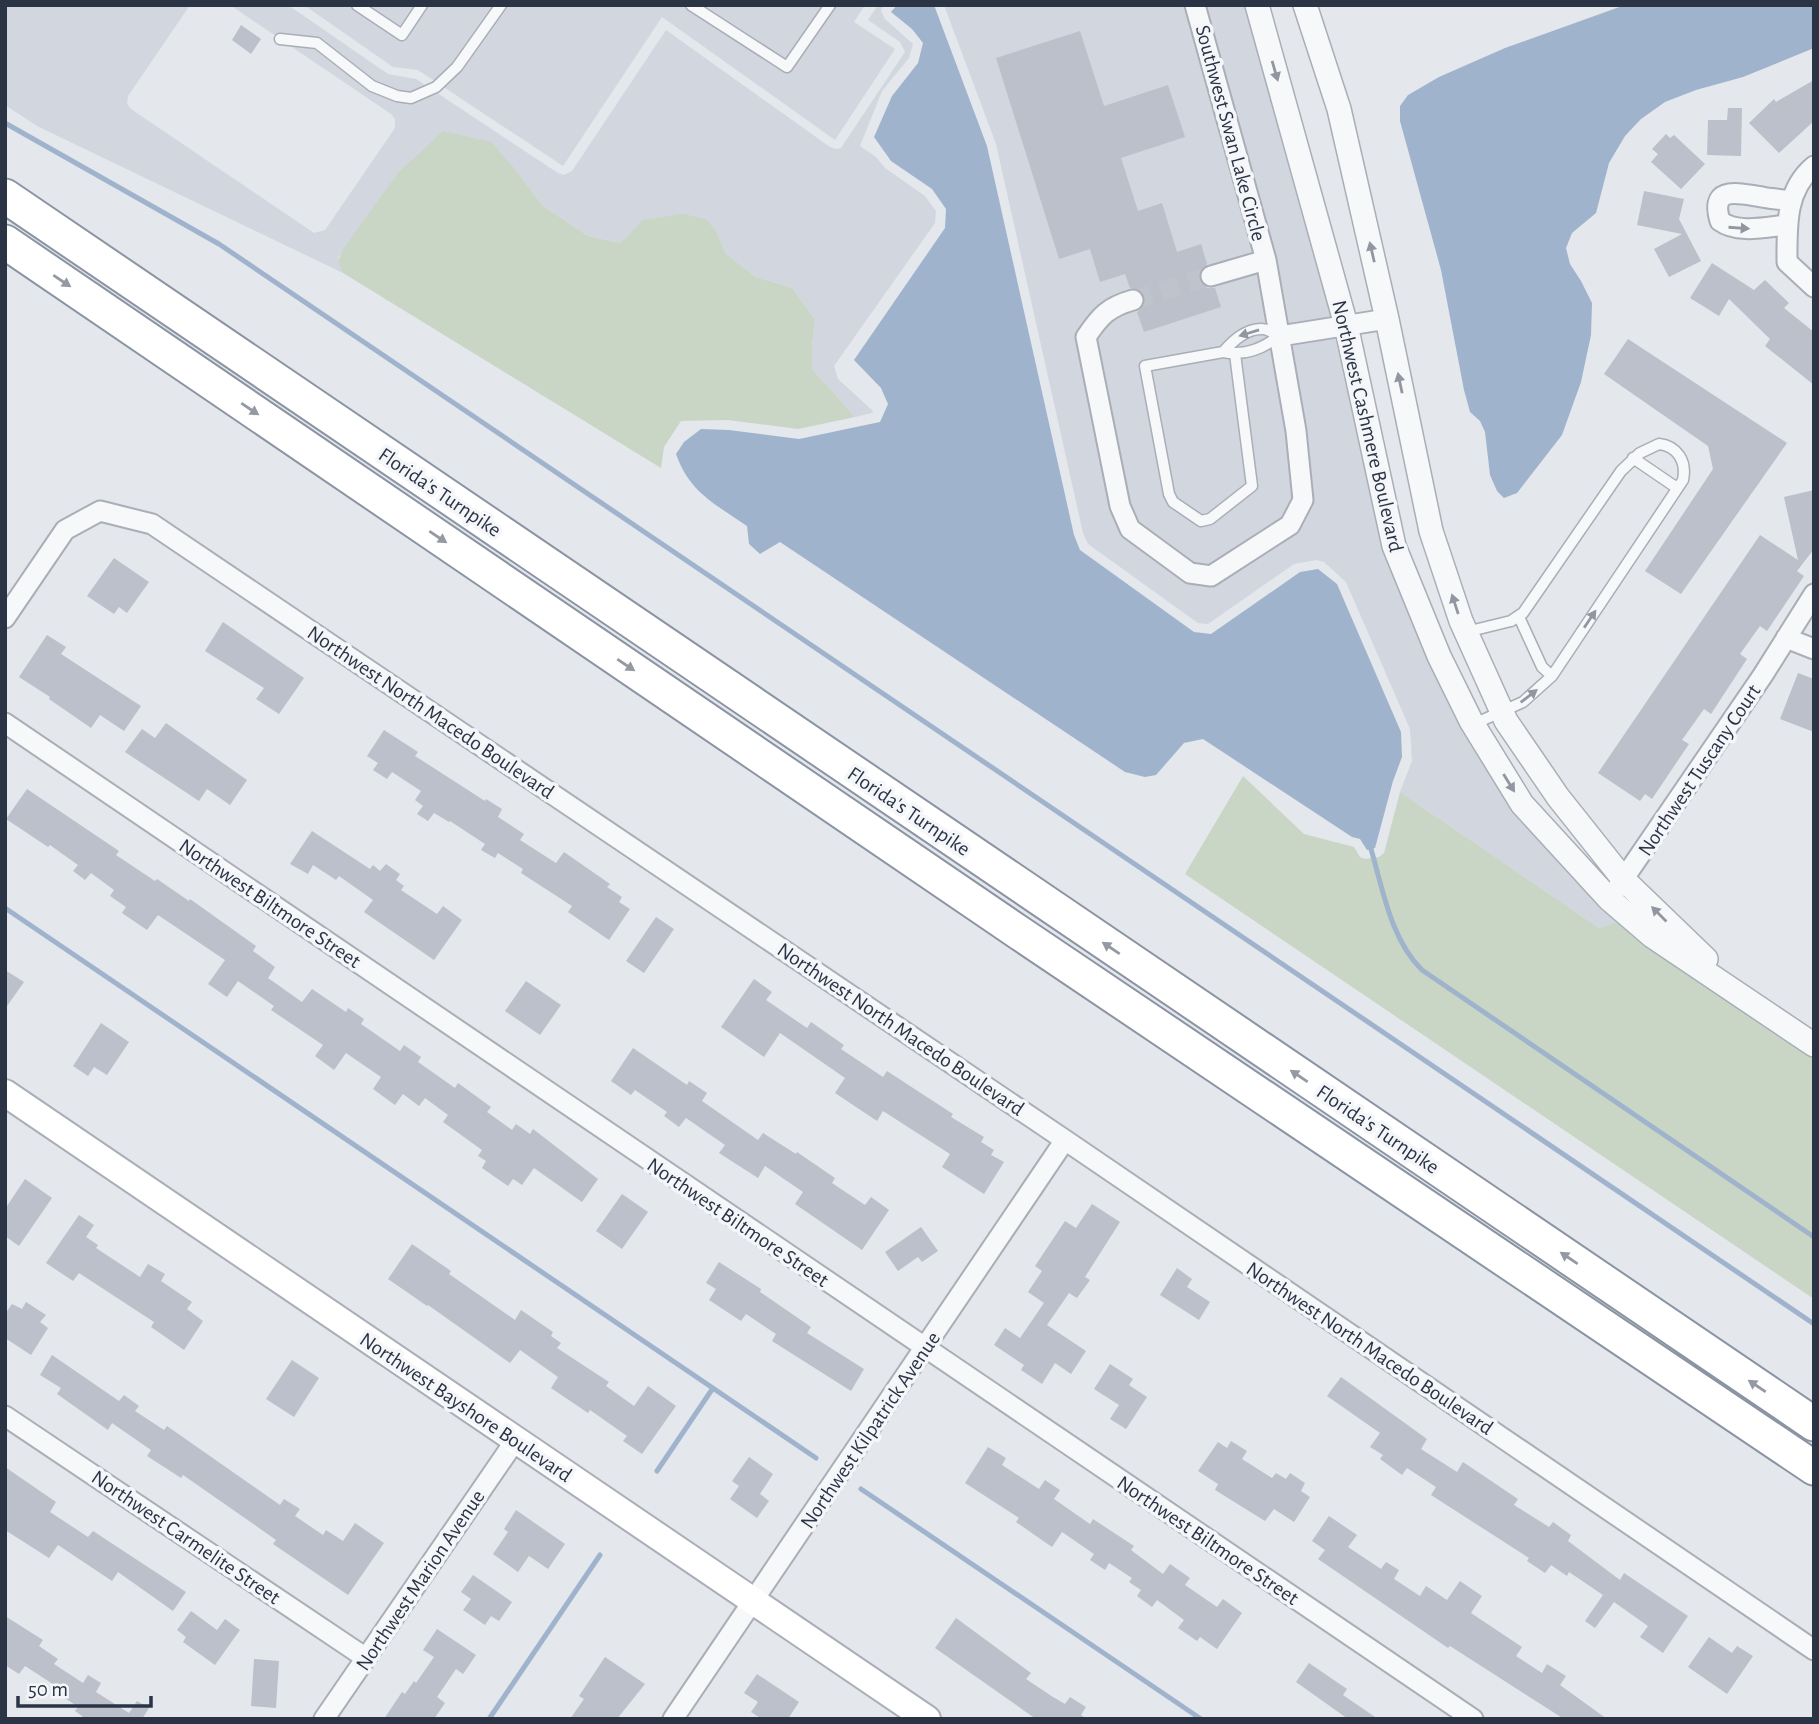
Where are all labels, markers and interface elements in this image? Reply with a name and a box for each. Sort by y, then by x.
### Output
street label: Southwest Swan Lake Circle [1192,23,1269,243]
one-way arrow [1271,61,1281,82]
one-way arrow [1728,223,1750,234]
one-way arrow [1366,241,1377,263]
one-way arrow [52,274,72,287]
street label: Northwest Cashmere Boulevard [1328,298,1407,554]
one-way arrow [1238,328,1259,339]
one-way arrow [1395,372,1406,394]
one-way arrow [240,402,260,415]
street label: Florida's Turnpike [375,444,505,541]
one-way arrow [428,530,448,543]
one-way arrow [1449,593,1460,614]
one-way arrow [1583,610,1597,628]
street label: Northwest North Macedo Boulevard [304,622,558,803]
one-way arrow [616,658,636,671]
street label: Northwest Tuscany Court [1634,681,1765,860]
one-way arrow [1519,689,1537,704]
street label: Florida's Turnpike [844,763,974,860]
one-way arrow [1503,773,1516,792]
street label: Northwest Biltmore Street [175,835,365,972]
one-way arrow [1651,906,1667,923]
street label: Northwest North Macedo Boulevard [774,939,1028,1120]
one-way arrow [1102,941,1120,955]
one-way arrow [1290,1070,1309,1083]
street label: Florida's Turnpike [1313,1081,1443,1178]
street label: Northwest Biltmore Street [643,1154,833,1291]
one-way arrow [1559,1252,1579,1265]
street label: Northwest North Macedo Boulevard [1243,1258,1497,1439]
street label: Northwest Kilpatrick Avenue [797,1328,944,1533]
street label: Northwest Bayshore Boulevard [356,1329,576,1486]
one-way arrow [1748,1379,1766,1393]
street label: Northwest Carmelite Street [88,1467,284,1608]
street label: Northwest Biltmore Street [1113,1472,1303,1609]
street label: Northwest Marion Avenue [352,1486,489,1674]
scale bar [18,1664,150,1708]
text: 50 m [28,1679,68,1700]

